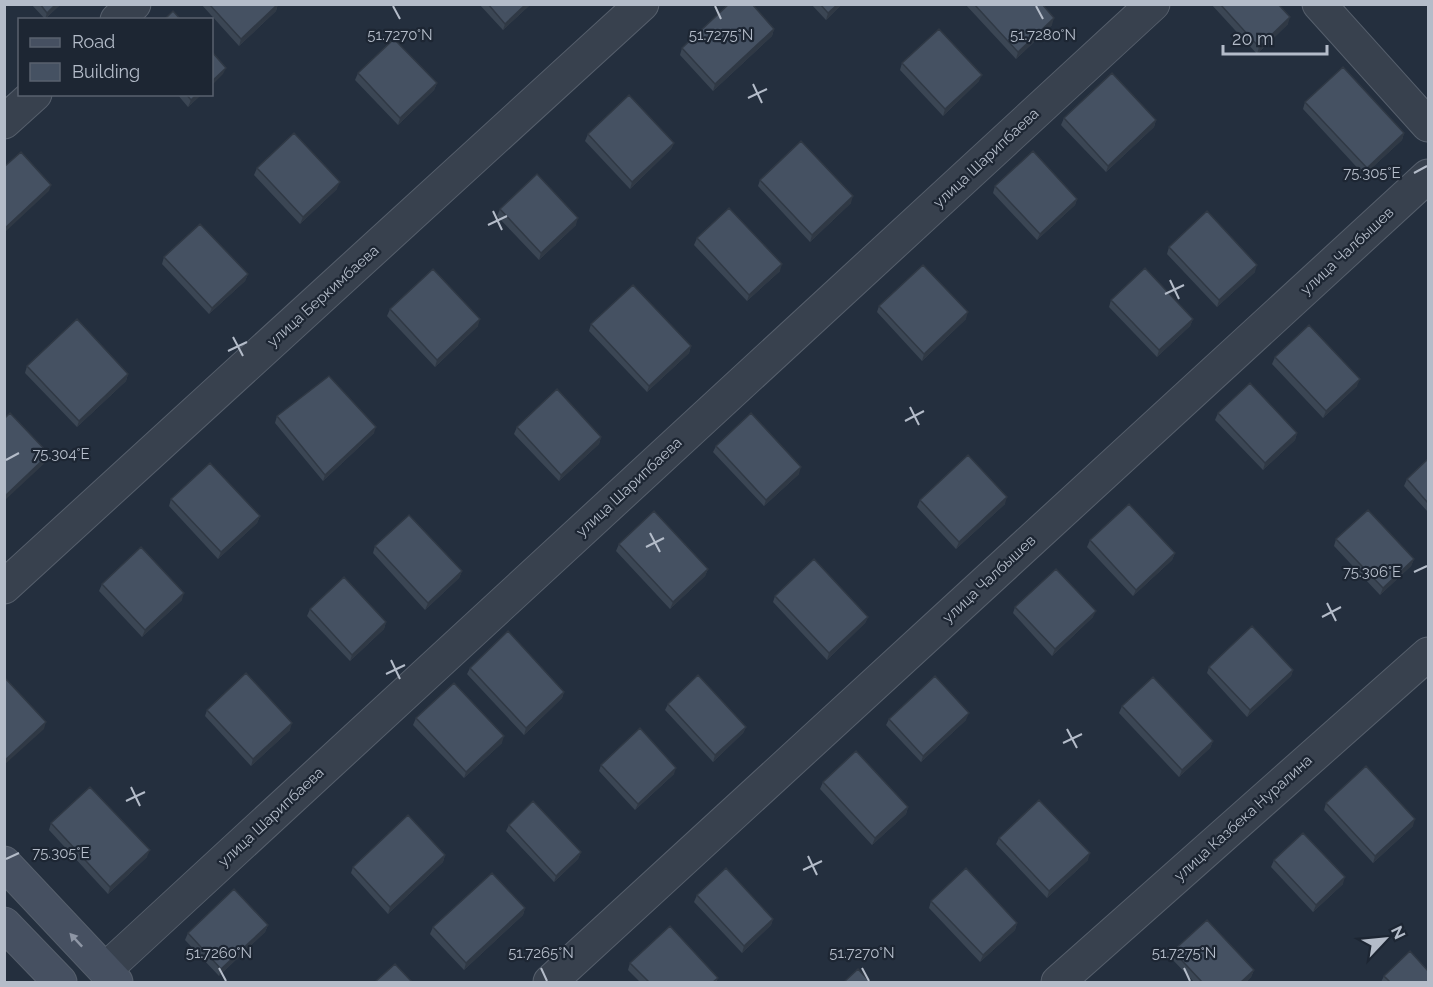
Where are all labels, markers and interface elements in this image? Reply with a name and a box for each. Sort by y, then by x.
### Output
legend [18,18,213,96]
scale bar [1223,18,1326,56]
text: 51.7270°N [367,26,433,44]
text: 51.7275°N [689,26,753,44]
text: 51.7280°N [1010,26,1076,44]
text: 20 m [1232,28,1274,49]
text: Road [72,31,115,52]
text: Building [72,61,140,82]
street label: улица Шарипбаева [930,104,1042,212]
text: 75.305°E [1343,164,1401,182]
street label: улица Чалбышев [1297,203,1397,299]
street label: улица Беркимбаева [264,241,382,351]
street label: улица Шарипбаева [573,433,685,541]
text: 75.304°E [32,445,90,463]
street label: улица Чалбышев [939,531,1039,627]
text: 75.306°E [1343,563,1401,581]
street label: улица Казбека Нуралина [1170,751,1316,885]
street label: улица Шарипбаева [215,763,327,871]
text: 75.305°E [32,844,90,862]
north arrow [1355,909,1415,969]
text: N [1387,923,1409,942]
one-way arrow [69,932,83,947]
text: 51.7260°N [186,944,252,962]
text: 51.7265°N [508,944,574,962]
text: 51.7270°N [829,944,895,962]
text: 51.7275°N [1152,944,1216,962]

